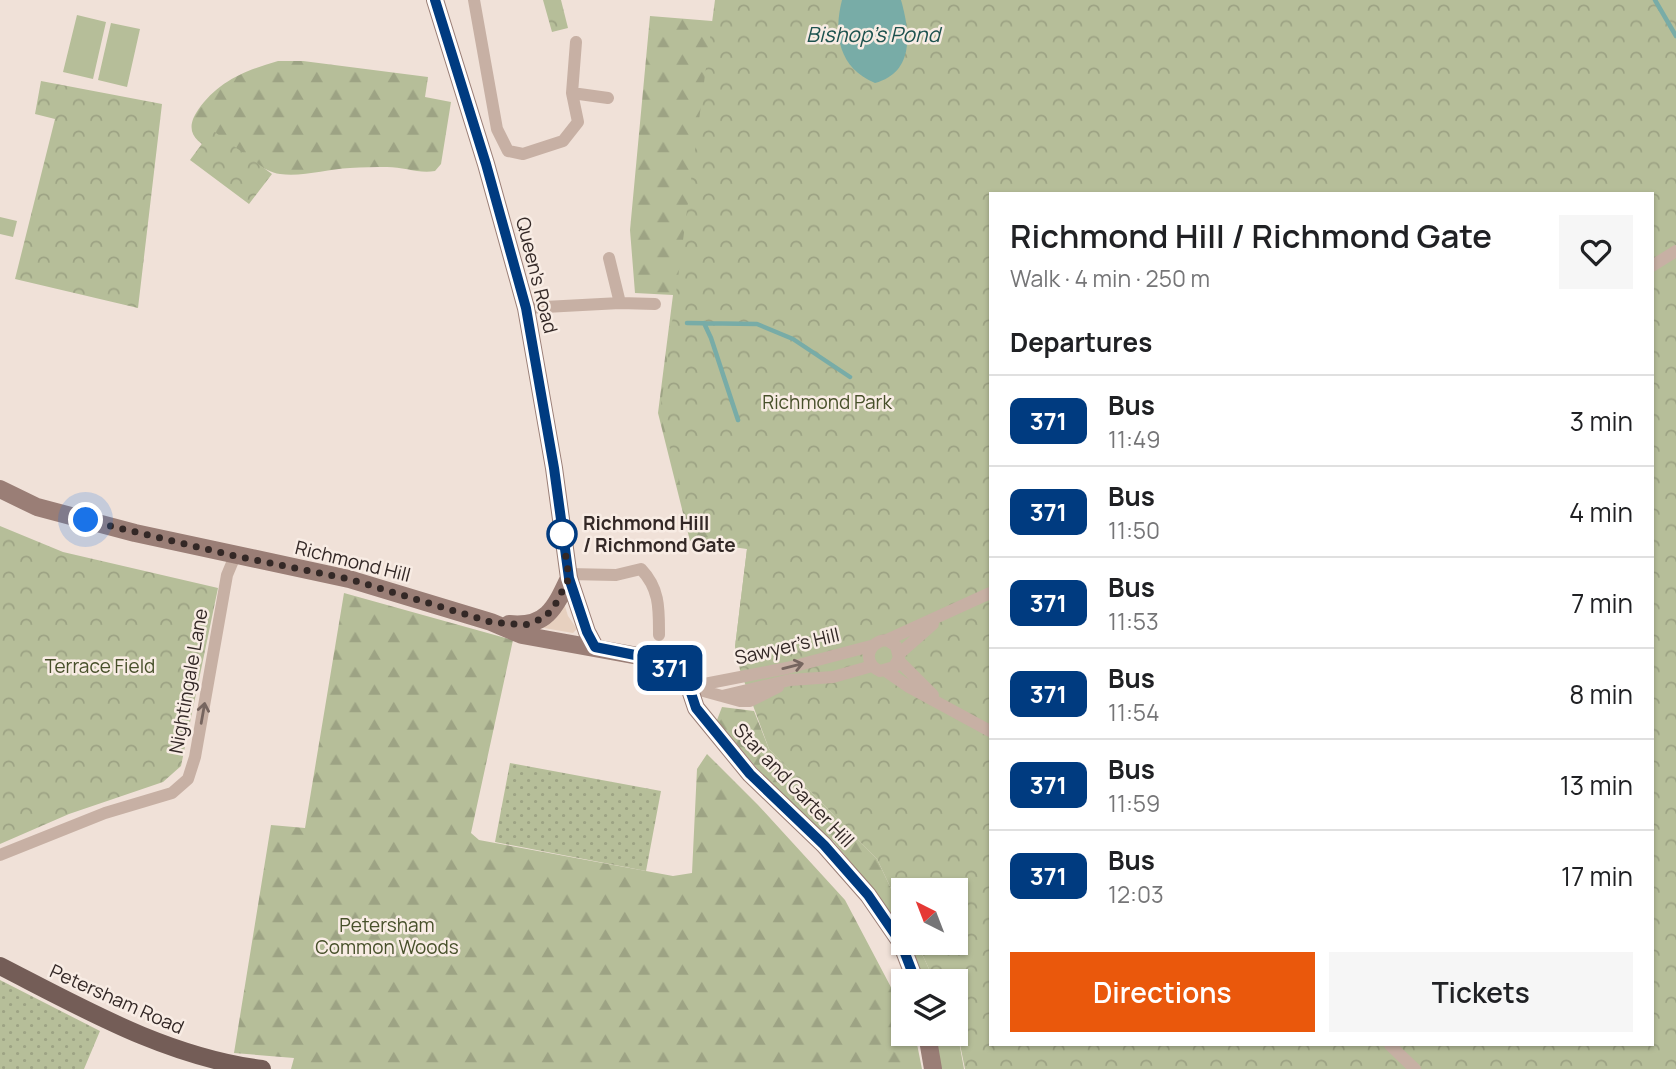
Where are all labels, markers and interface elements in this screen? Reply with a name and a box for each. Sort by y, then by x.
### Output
water label: Bishop's Pond [806,20,942,48]
text: Richmond Hill / Richmond Gate [1010,213,1492,258]
street label: Queen's Road [510,214,564,336]
button: heart [1559,215,1633,289]
text: Walk · 4 min · 250 m [1010,262,1210,294]
text: Departures [1010,324,1152,360]
text: Bus [1108,387,1155,423]
park label: Richmond Park [762,389,892,415]
text: 3 min [1570,403,1633,439]
text: 371 [1030,404,1067,437]
text: 11:49 [1108,423,1160,455]
text: Bus [1108,478,1155,514]
text: 4 min [1569,494,1633,530]
text: 371 [1030,495,1067,528]
your location [68,502,103,537]
place label: Richmond Hill / Richmond Gate [583,510,736,558]
text: 11:50 [1108,514,1160,546]
marker: Richmond Hill / Richmond Gate [547,519,577,549]
street label: Richmond Hill [293,534,413,588]
text: Bus [1108,569,1155,605]
text: 7 min [1571,585,1633,621]
text: 371 [1030,586,1067,619]
text: 11:53 [1108,605,1159,637]
street label: Nightingale Lane [162,606,214,756]
street label: Sawyer's Hill [732,621,842,671]
line badge: 371 [630,645,710,691]
text: 371 [651,651,689,684]
park label: Terrace Field [45,653,155,679]
one-way arrow [782,659,804,672]
text: Bus [1108,660,1155,696]
text: 8 min [1569,676,1633,712]
text: 371 [1030,677,1067,710]
text: 11:54 [1108,696,1160,728]
one-way arrow [197,702,210,725]
street label: Star and Garter Hill [728,717,860,853]
text: Bus [1108,751,1155,787]
text: 13 min [1560,767,1633,803]
text: 371 [1030,768,1067,801]
text: 11:59 [1108,787,1160,819]
text: Bus [1108,842,1155,878]
text: 17 min [1561,858,1633,894]
text: 371 [1030,859,1067,892]
north arrow [891,878,968,956]
map controls [891,878,968,1046]
text: 12:03 [1108,878,1164,910]
park label: Petersham Common Woods [315,912,459,960]
button: Directions [1010,952,1315,1032]
button: Tickets [1329,952,1633,1032]
street label: Petersham Road [46,958,188,1040]
button: layers [891,969,968,1046]

